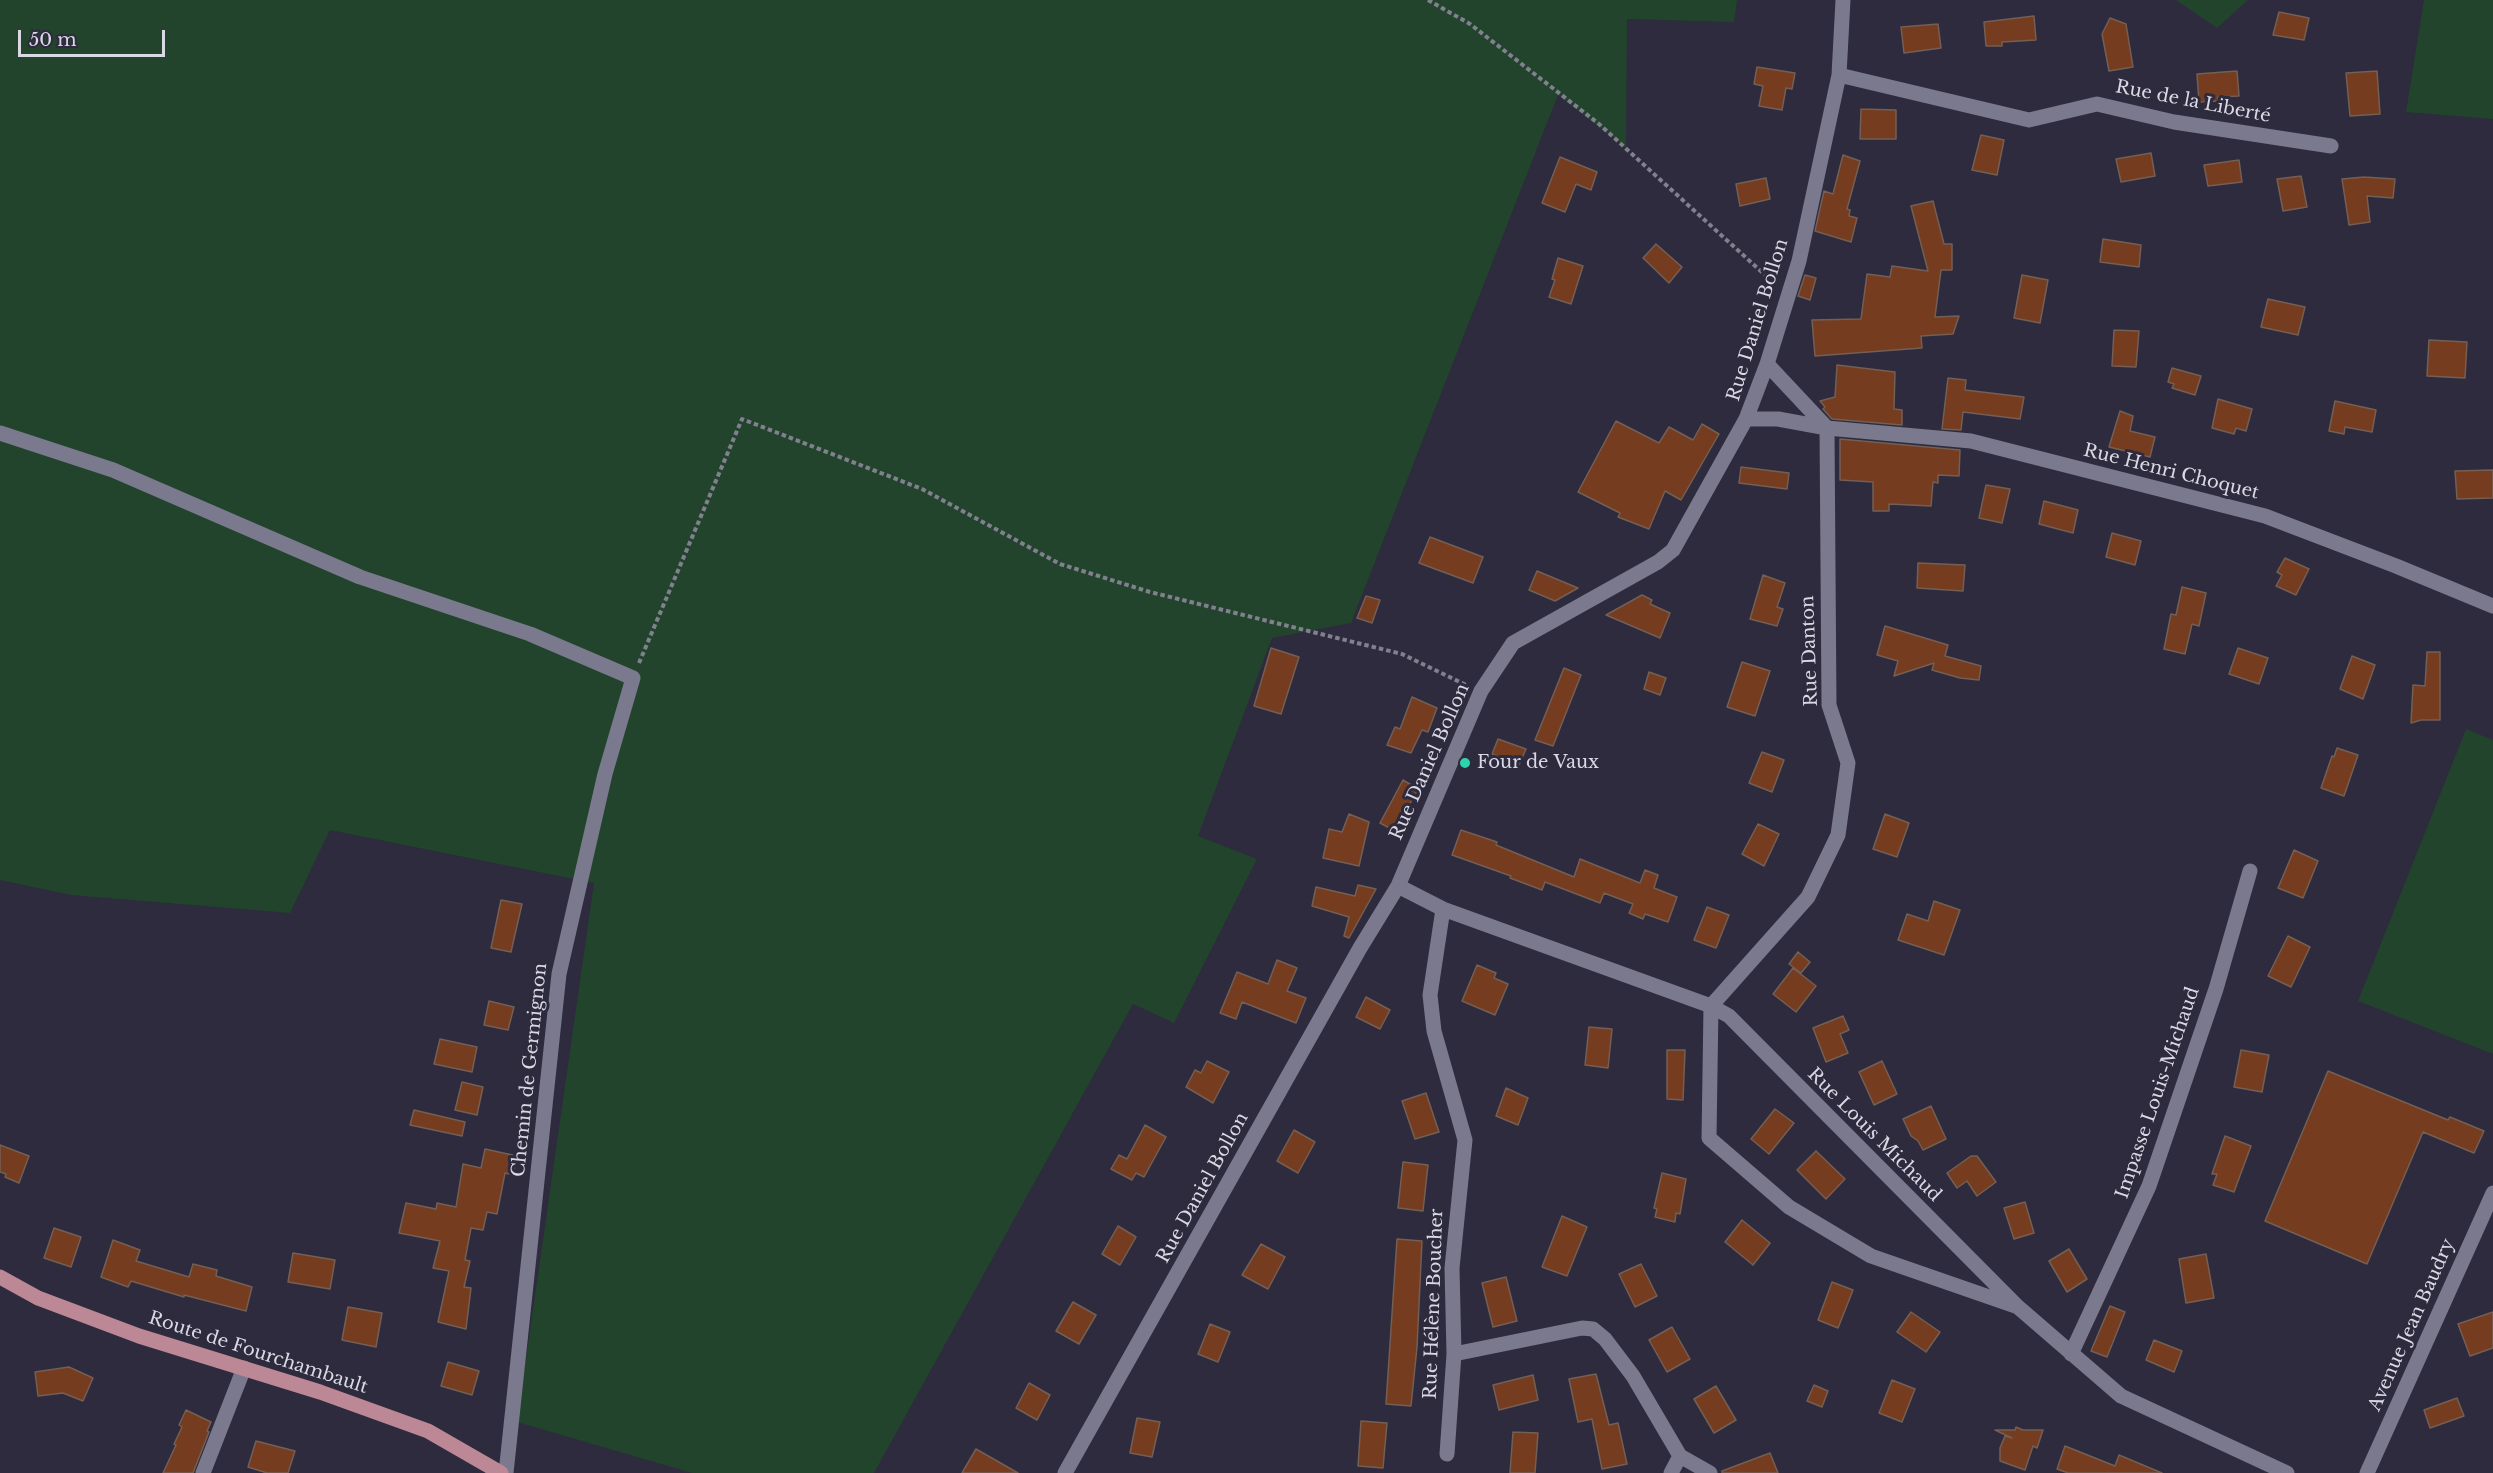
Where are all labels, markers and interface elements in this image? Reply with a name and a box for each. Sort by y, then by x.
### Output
scale bar [21,18,168,56]
text: 50 m [29,29,77,51]
street label: Rue de la Liberté [2114,76,2272,128]
street label: Rue Daniel Bollon [1723,236,1793,404]
street label: Rue Henri Choquet [2081,440,2261,504]
street label: Rue Danton [1797,595,1823,707]
street label: Rue Daniel Bollon [1386,681,1474,843]
place label: Four de Vaux [1477,752,1599,774]
marker: Four de Vaux [1458,756,1472,770]
street label: Chemin de Germignon [508,962,552,1178]
street label: Impasse Louis-Michaud [2112,984,2204,1202]
street label: Rue Louis Michaud [1803,1064,1945,1206]
street label: Rue Daniel Bollon [1153,1109,1253,1267]
street label: Rue Hélène Boucher [1420,1208,1448,1400]
street label: Avenue Jean Baudry [2364,1236,2460,1414]
street label: Route de Fourchambault [146,1307,370,1399]

